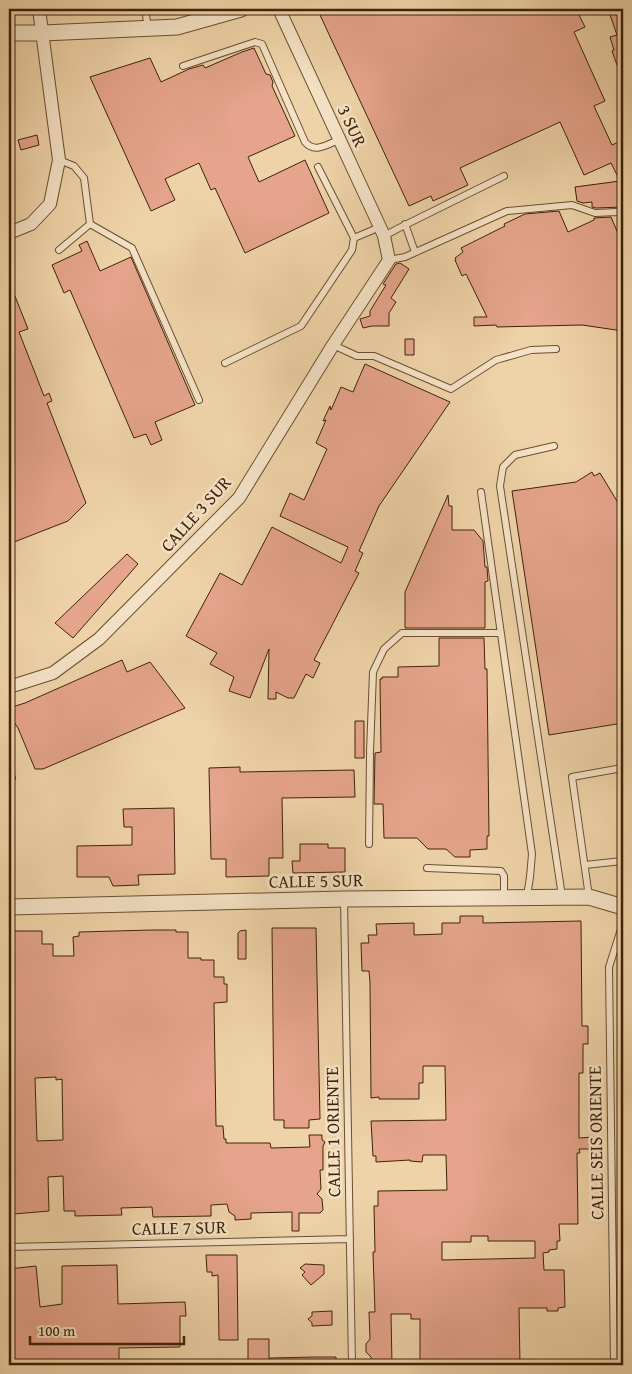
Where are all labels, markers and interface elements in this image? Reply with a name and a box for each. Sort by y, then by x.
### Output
street label: 3 SUR [331,100,374,152]
street label: CALLE 3 SUR [154,469,238,558]
street label: CALLE 5 SUR [269,866,364,895]
street label: CALLE SEIS ORIENTE [581,1066,610,1220]
street label: CALLE 1 ORIENTE [318,1067,347,1197]
street label: CALLE 7 SUR [132,1213,227,1242]
scale bar [30,1314,184,1346]
text: 100 m [38,1320,76,1341]

